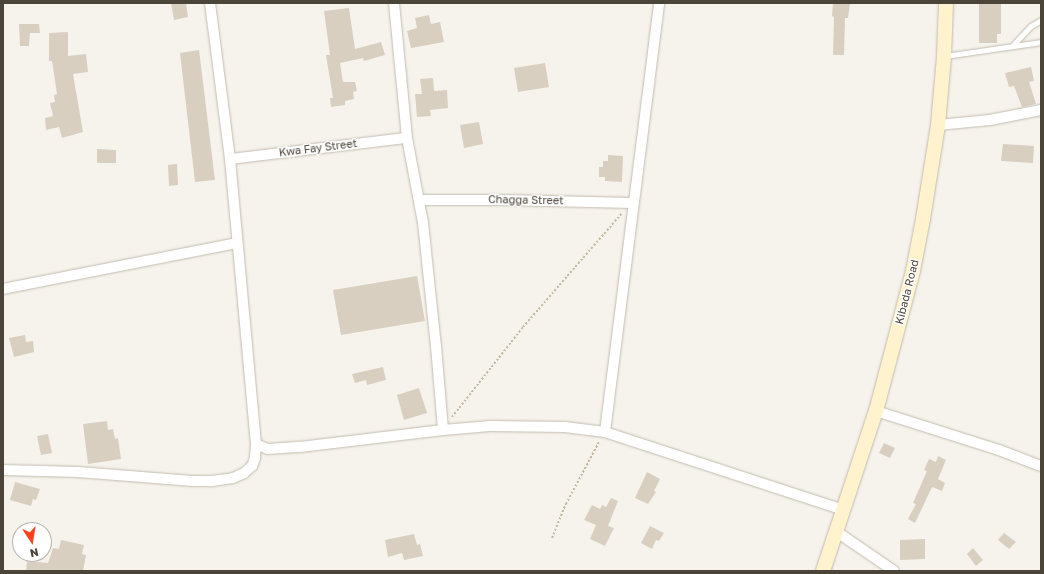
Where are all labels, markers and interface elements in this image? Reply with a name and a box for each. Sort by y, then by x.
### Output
street label: Kwa Fay Street [278,137,358,159]
street label: Chagga Street [488,193,564,207]
street label: Kibada Road [893,258,921,326]
north arrow [12,522,52,562]
text: N [29,546,40,560]

